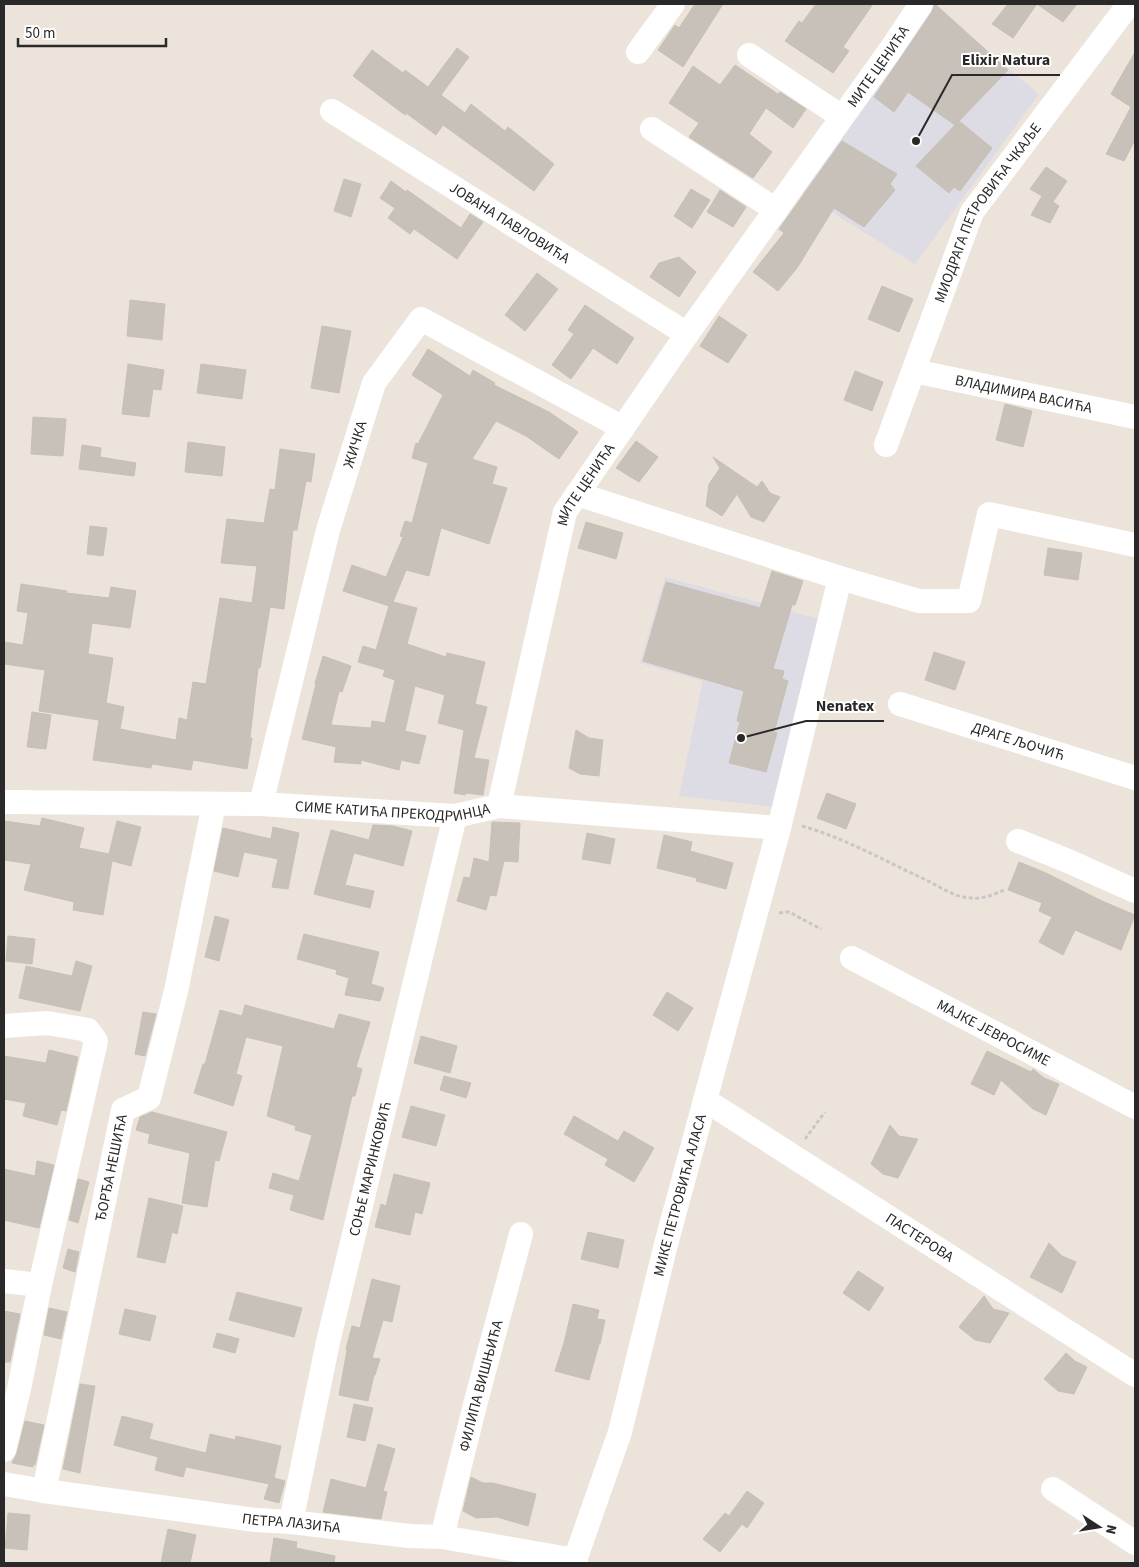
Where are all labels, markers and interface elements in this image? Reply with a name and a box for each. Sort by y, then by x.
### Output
scale bar [18,15,165,47]
street label: МИТЕ ЦЕНИЋА [843,21,915,112]
text: 50 m [25,23,55,44]
callout: Elixir Natura [952,44,1060,75]
text: Elixir Natura [962,49,1050,71]
street label: МИОДРАГА ПЕТРОВИЋА ЧКАЉЕ [929,119,1047,306]
street label: ЈОВАНА ПАВЛОВИЋА [445,177,574,269]
street label: ВЛАДИМИРА ВАСИЋА [953,370,1095,419]
street label: ЖИЧКА [338,417,373,470]
street label: МИТЕ ЦЕНИЋА [552,439,621,528]
callout: Nenatex [806,690,884,721]
text: Nenatex [816,695,874,717]
street label: ДРАГЕ ЉОЧИЋ [969,717,1067,766]
street label: СИМЕ КАТИЋА ПРЕКОДРИНЦА [294,796,493,827]
street label: МАЈКЕ ЈЕВРОСИМЕ [933,994,1054,1072]
street label: СОЊЕ МАРИНКОВИЋ [344,1099,397,1238]
street label: МИКЕ ПЕТРОВИЋА АЛАСА [648,1111,712,1279]
street label: ЂОРЂА НЕШИЋА [90,1112,133,1224]
street label: ПАСТЕРОВА [881,1208,959,1268]
street label: ФИЛИПА ВИШЊИЋА [454,1317,509,1454]
north arrow [1074,1502,1124,1552]
street label: ПЕТРА ЛАЗИЋА [241,1508,342,1539]
text: N [1100,1523,1121,1536]

